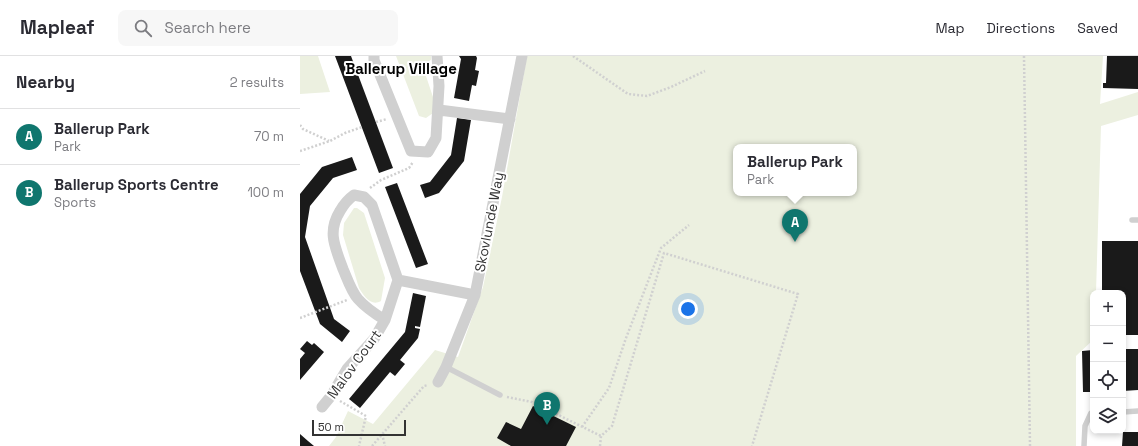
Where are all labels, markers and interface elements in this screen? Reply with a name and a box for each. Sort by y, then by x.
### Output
search box [118,10,398,46]
text: Mapleaf [20,15,94,40]
icon: search [132,17,154,39]
text: Search here [164,18,251,37]
text: Map [935,19,965,37]
text: Directions [987,19,1055,37]
text: Saved [1077,19,1118,37]
district label: Ballerup Village [345,59,457,78]
text: Nearby [16,71,75,93]
text: 2 results [230,74,284,91]
text: Ballerup Park [54,119,150,138]
text: A [25,128,33,145]
text: 70 m [254,128,284,145]
text: Park [54,138,81,155]
popup [733,144,857,196]
text: Ballerup Park [747,152,843,171]
street label: Skovlunde Way [470,170,508,274]
text: Park [747,171,774,188]
text: Ballerup Sports Centre [54,175,219,194]
text: B [25,184,33,201]
text: 100 m [247,184,284,201]
text: Sports [54,194,96,211]
pin: A [782,209,808,242]
map controls [1090,290,1126,434]
button: + [1090,290,1126,326]
your location [678,299,698,319]
street label: Malov Court [323,326,385,402]
button: − [1090,326,1126,362]
button: locate [1090,362,1126,398]
pin: B [534,392,560,425]
button: layers [1090,398,1126,434]
scale bar [312,418,406,437]
text: 50 m [318,420,344,434]

